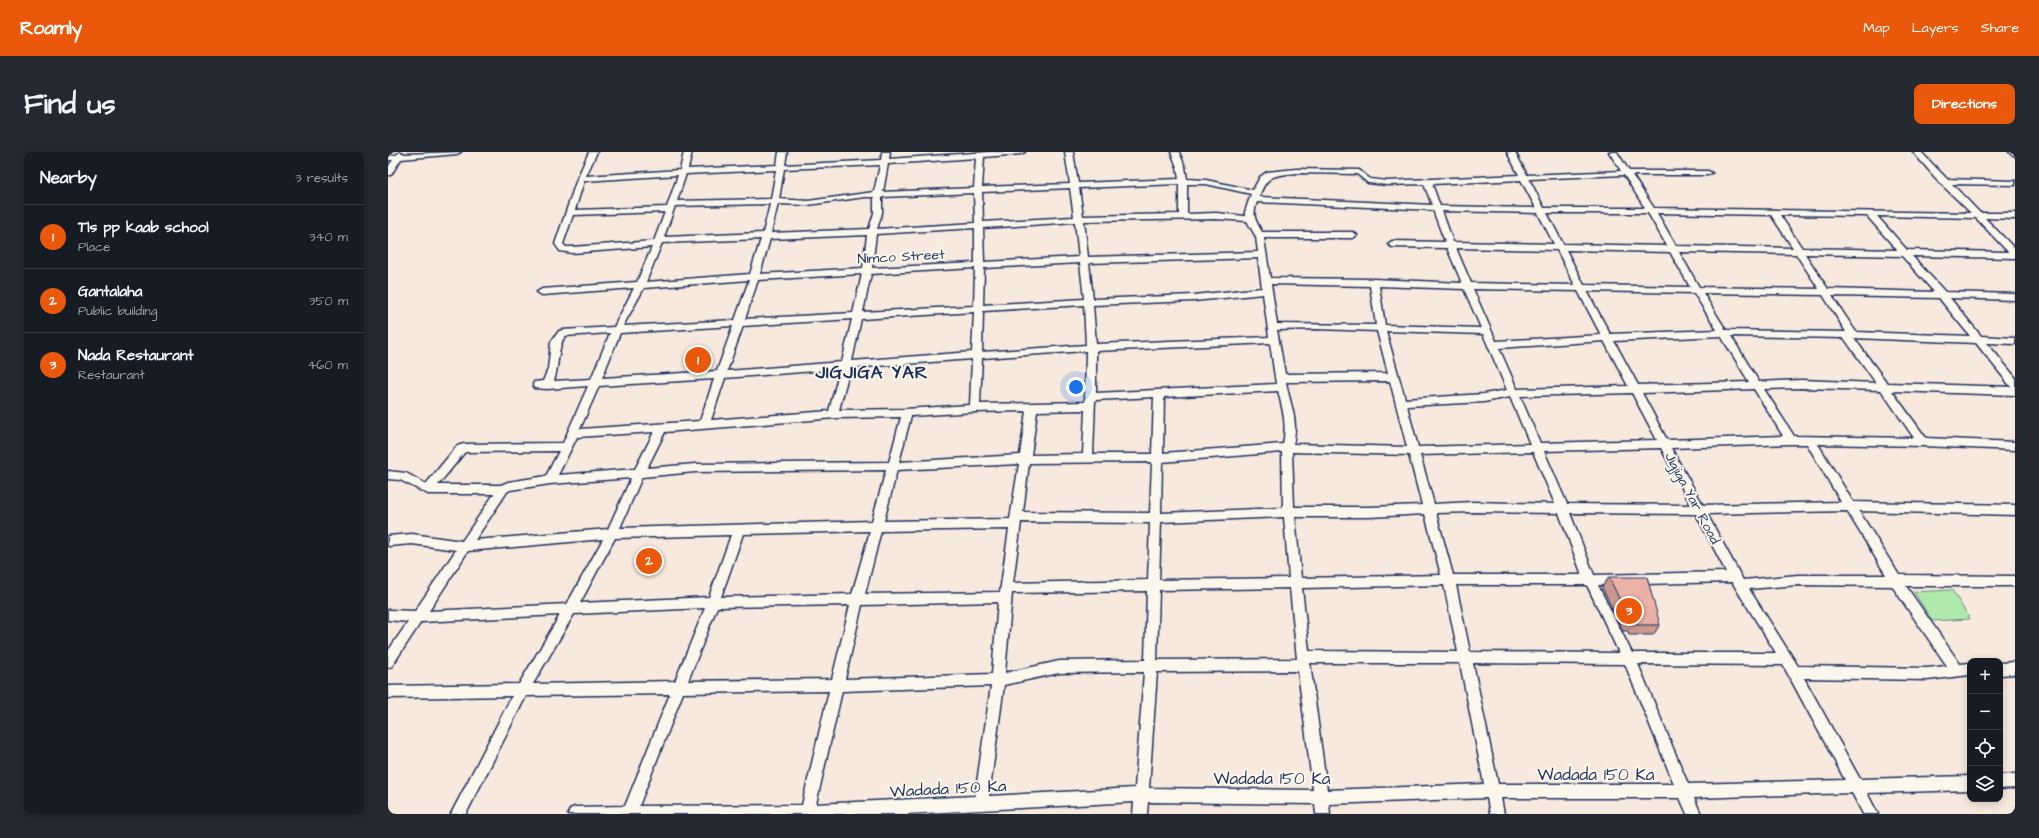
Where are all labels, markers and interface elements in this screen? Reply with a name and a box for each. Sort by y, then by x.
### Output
text: Roamly [20,15,82,42]
text: Map [1863,18,1890,38]
text: Layers [1912,18,1959,38]
text: Share [1981,18,2019,38]
button: Directions [1914,84,2015,124]
text: Find us [24,85,115,124]
text: Nearby [40,166,97,190]
text: 3 results [295,169,348,187]
text: Tls pp kaab school [78,217,209,238]
text: 1 [52,228,54,246]
text: 340 m [309,228,348,246]
text: Place [78,238,110,256]
street label: Nimco Street [857,245,946,269]
text: Gantalaha [78,281,142,302]
text: 2 [49,292,57,310]
text: 350 m [309,292,348,310]
text: Public building [78,302,157,320]
text: Nada Restaurant [78,345,194,366]
pin: 1 [685,345,711,375]
text: 3 [50,356,56,374]
text: 460 m [307,356,348,374]
district label: JIGJIGA YAR [814,360,929,385]
text: Restaurant [78,366,145,384]
your location [1066,377,1086,397]
street label: Jigjiga Yar Road [1659,449,1725,548]
pin: 2 [636,546,662,576]
pin: 3 [1616,596,1642,626]
map controls [1967,658,2003,802]
button: + [1967,658,2003,694]
button: − [1967,694,2003,730]
button: locate [1967,730,2003,766]
street label: Wadada 150 Ka [1538,763,1655,787]
button: layers [1967,766,2003,802]
street label: Wadada 150 Ka [1214,767,1331,791]
street label: Wadada 150 Ka [889,774,1007,804]

